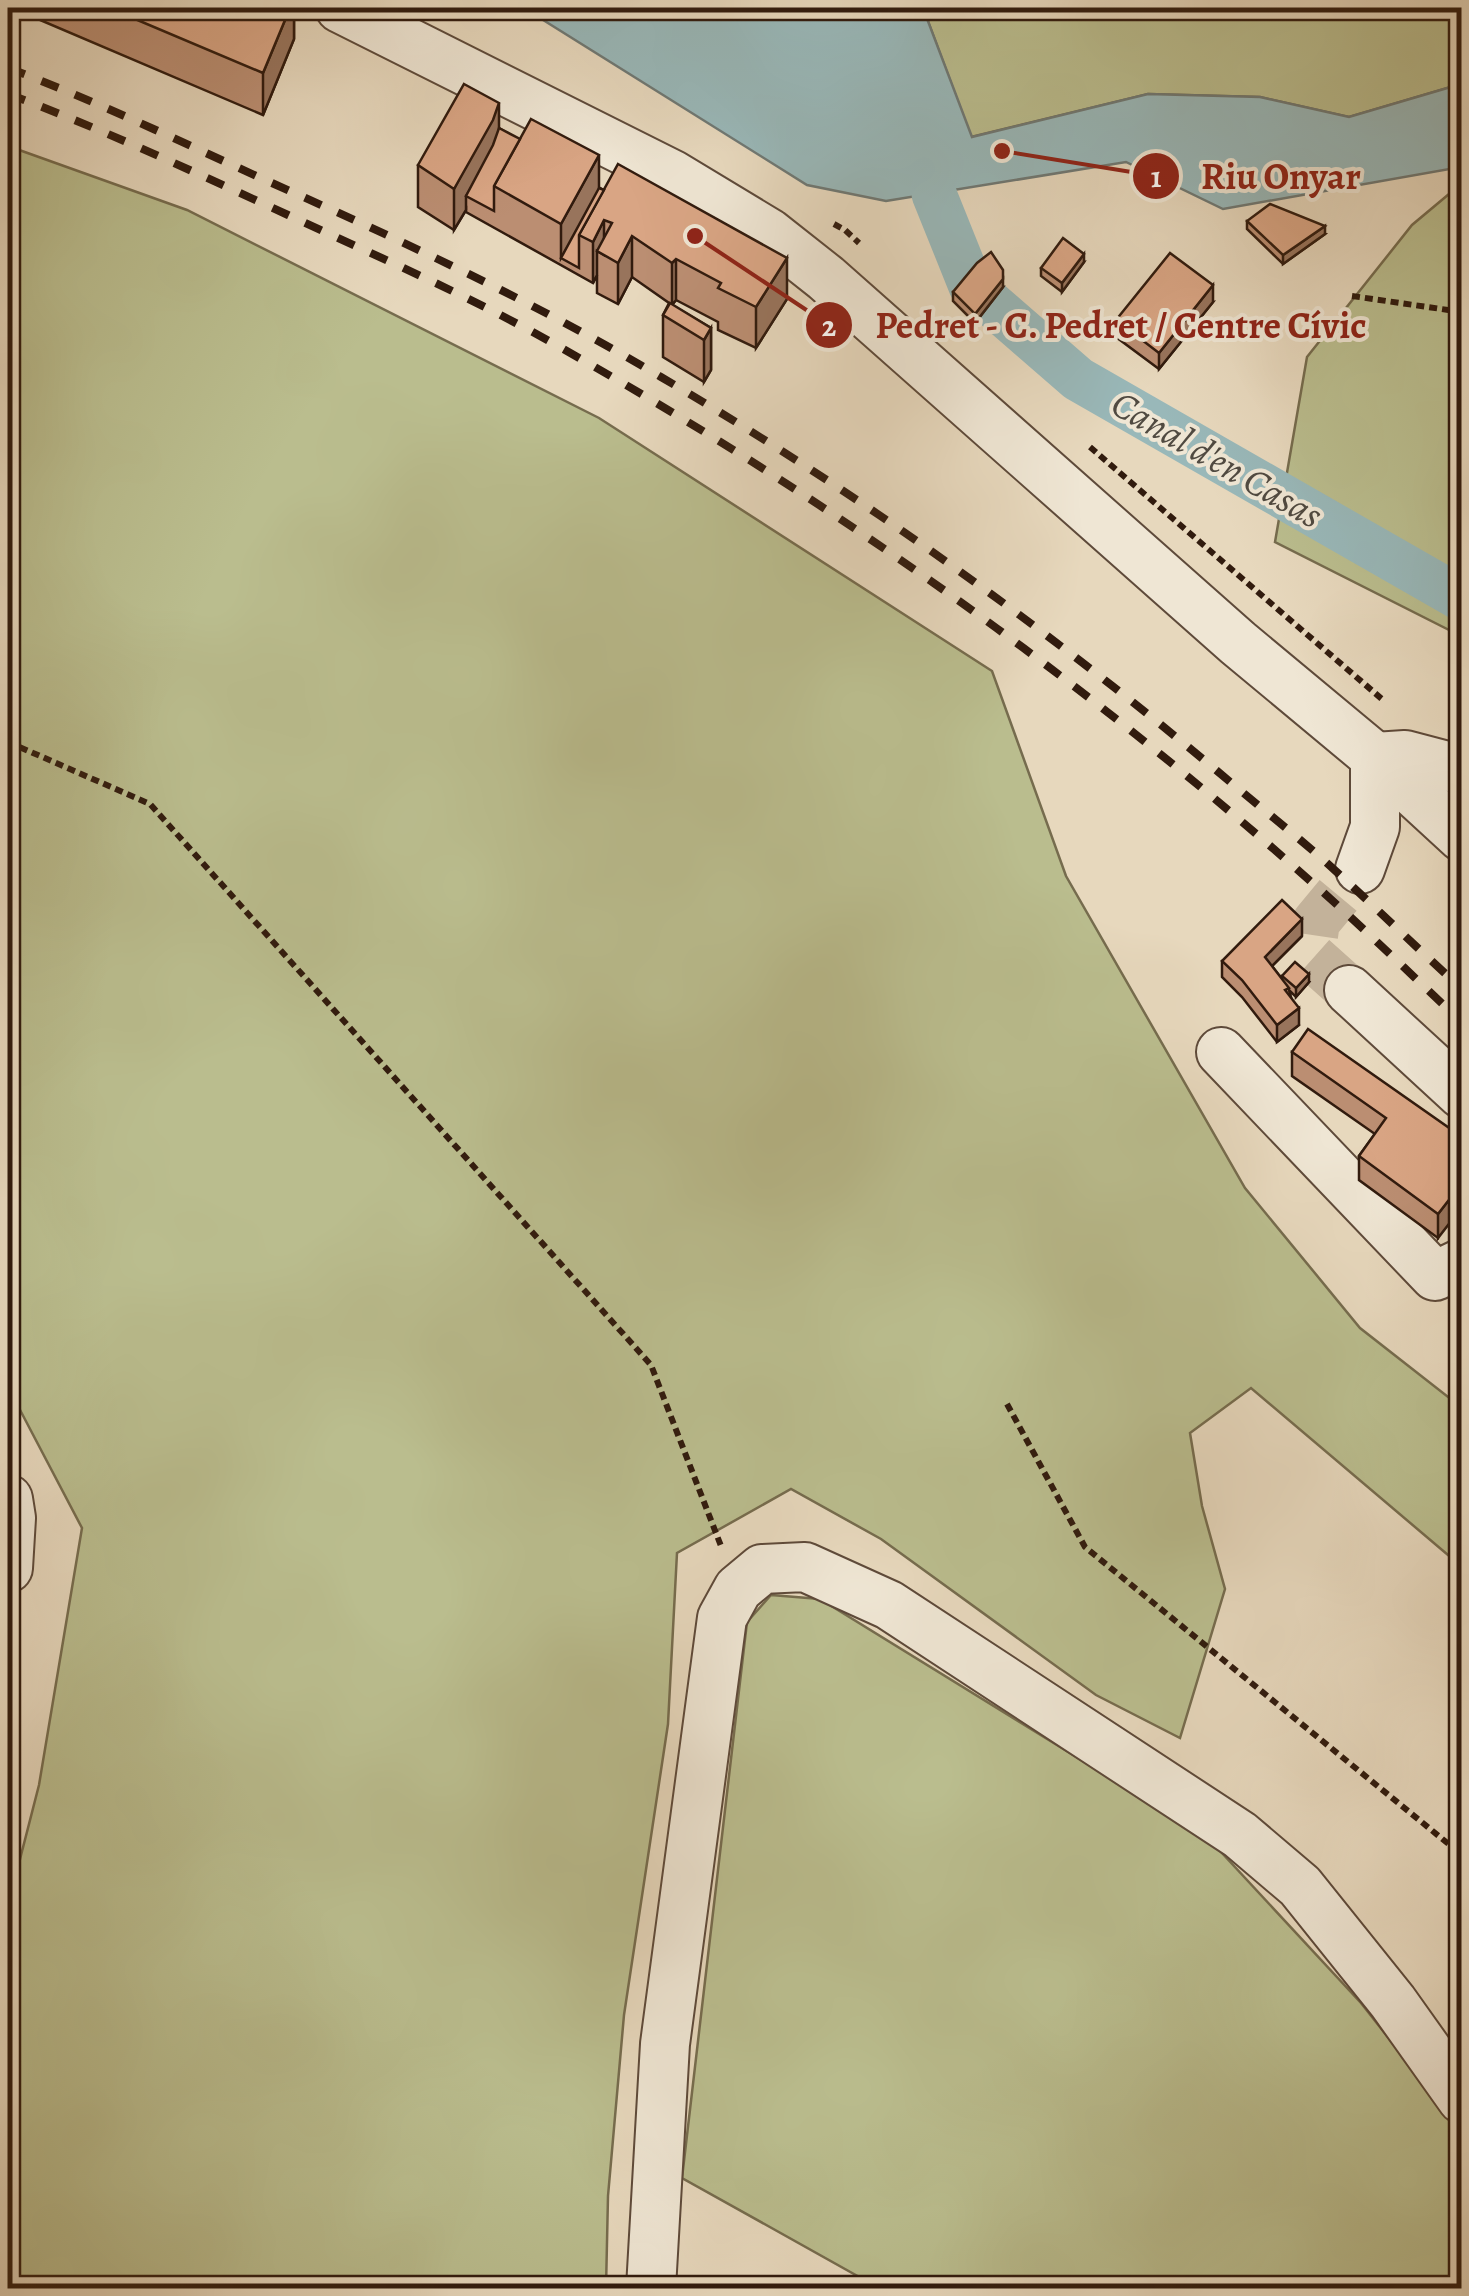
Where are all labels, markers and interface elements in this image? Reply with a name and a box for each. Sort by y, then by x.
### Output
callout: Riu Onyar [1131,142,1381,210]
text: Riu Onyar [1201,150,1361,202]
text: 1 [1151,157,1162,197]
callout: Pedret - C. Pedret / Centre Cívic [804,291,1388,359]
text: Pedret - C. Pedret / Centre Cívic [875,299,1367,351]
text: 2 [822,306,837,346]
water label: Canal d'en Casas [1102,378,1332,541]

